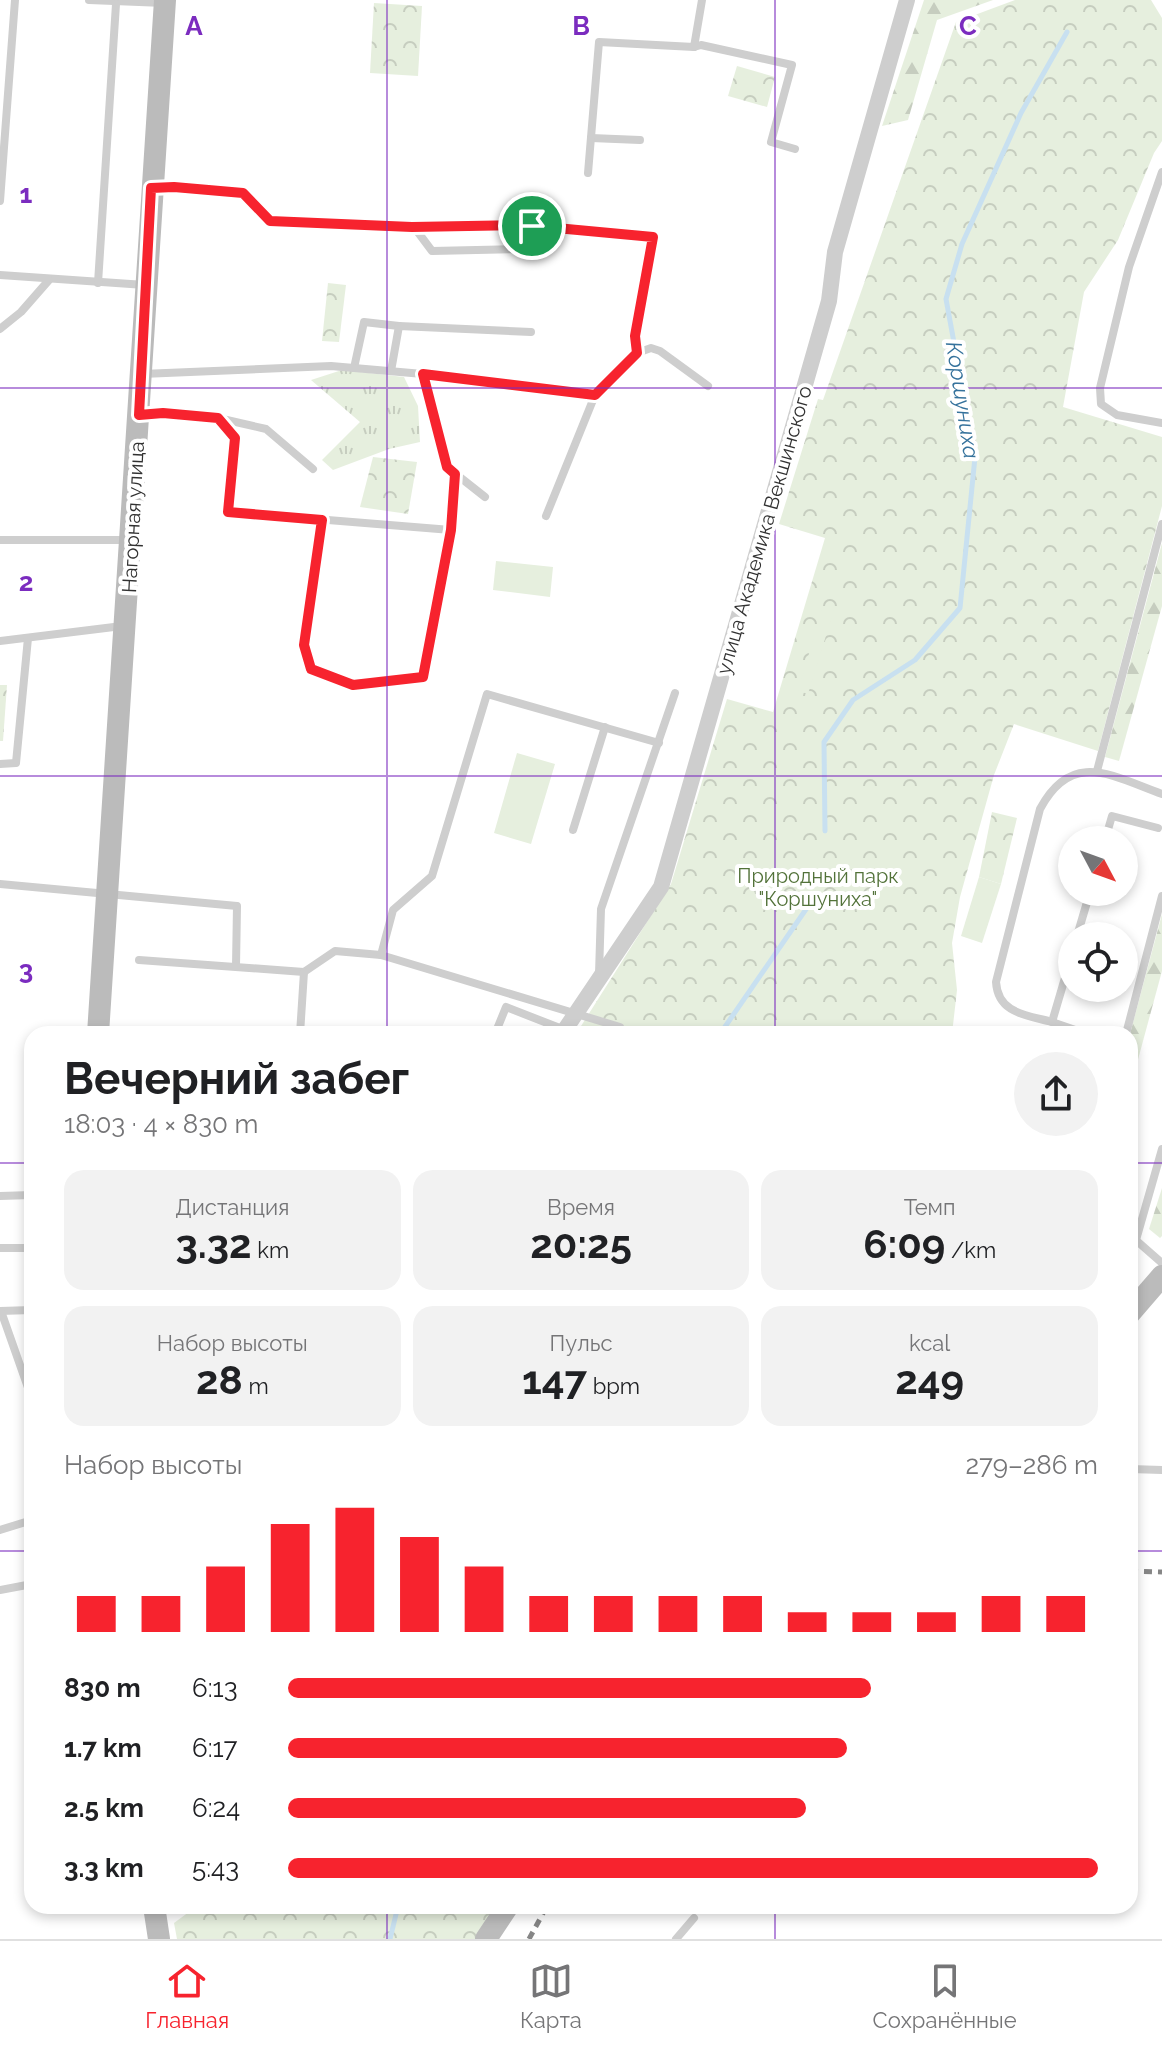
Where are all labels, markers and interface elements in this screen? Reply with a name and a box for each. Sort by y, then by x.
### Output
text: A [185,11,203,41]
text: B [572,11,590,41]
text: C [959,11,977,41]
text: 1 [20,179,33,209]
pin [498,192,566,260]
icon: arrive [510,204,554,248]
water label: Коршуниха [941,340,985,460]
street label: улица Академика Векшинского [711,383,817,677]
street label: Нагорная улица [117,440,149,594]
text: 2 [19,567,33,597]
north arrow [1058,826,1138,906]
map controls [1058,826,1138,1002]
park label: Природный парк "Коршуниха" [737,864,899,911]
button: locate [1058,922,1138,1002]
text: 3 [19,955,33,985]
button: share [1014,1052,1098,1136]
text: Вечерний забег [64,1053,409,1104]
text: 18:03 · 4 × 830 m [64,1109,258,1139]
text: Дистанция [175,1194,289,1220]
text: Время [547,1194,615,1220]
text: Темп [904,1194,956,1220]
text: 3.32 [175,1220,252,1267]
text: 20:25 [530,1220,632,1267]
text: 6:09 [863,1220,945,1267]
text: km [252,1237,289,1263]
text: /km [945,1237,996,1263]
text: Набор высоты [157,1330,308,1356]
text: Пульс [550,1330,612,1356]
text: kcal [909,1330,950,1356]
text: 28 [196,1356,243,1403]
text: 147 [522,1356,587,1403]
text: 249 [895,1356,964,1403]
text: m [243,1373,269,1399]
text: bpm [587,1373,640,1399]
text: Набор высоты [64,1450,242,1480]
text: 279–286 m [965,1450,1098,1480]
text: 830 m [64,1673,141,1703]
text: 6:13 [192,1673,238,1703]
text: 1.7 km [64,1733,142,1763]
text: 6:17 [192,1733,237,1763]
text: 2.5 km [64,1793,144,1823]
text: 6:24 [192,1793,240,1823]
text: 3.3 km [64,1853,144,1883]
text: 5:43 [192,1853,239,1883]
tab: Главная [145,1959,229,2033]
tab: Карта [520,1959,582,2033]
tab: Сохранённые [873,1959,1017,2033]

